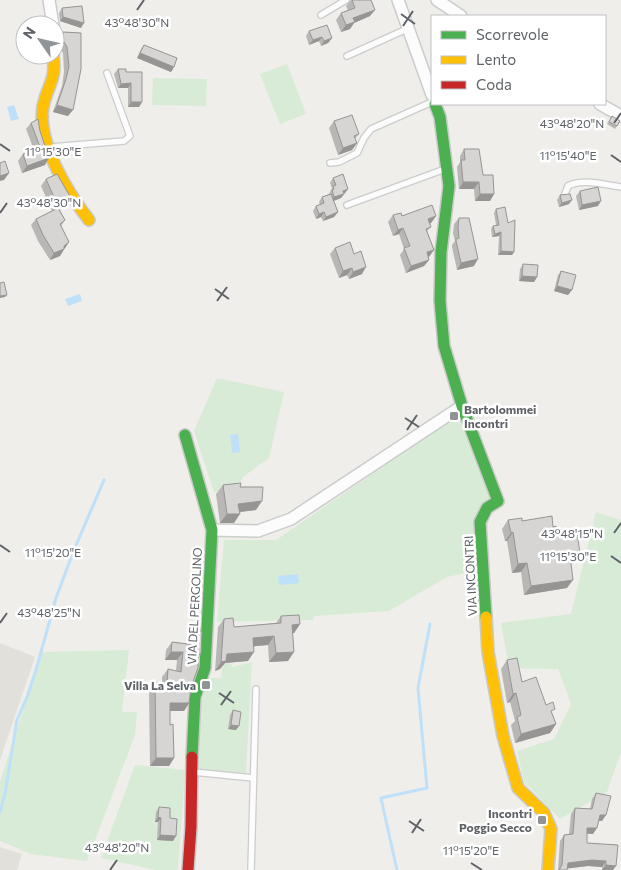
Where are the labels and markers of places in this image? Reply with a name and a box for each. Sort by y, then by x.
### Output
place label: Bartolommei Incontri [464,402,536,430]
marker: Bartolommei Incontri [448,410,460,422]
place label: Villa La Selva [124,678,196,692]
marker: Villa La Selva [200,679,212,691]
place label: Incontri Poggio Secco [459,806,532,834]
marker: Incontri Poggio Secco [536,814,548,826]

